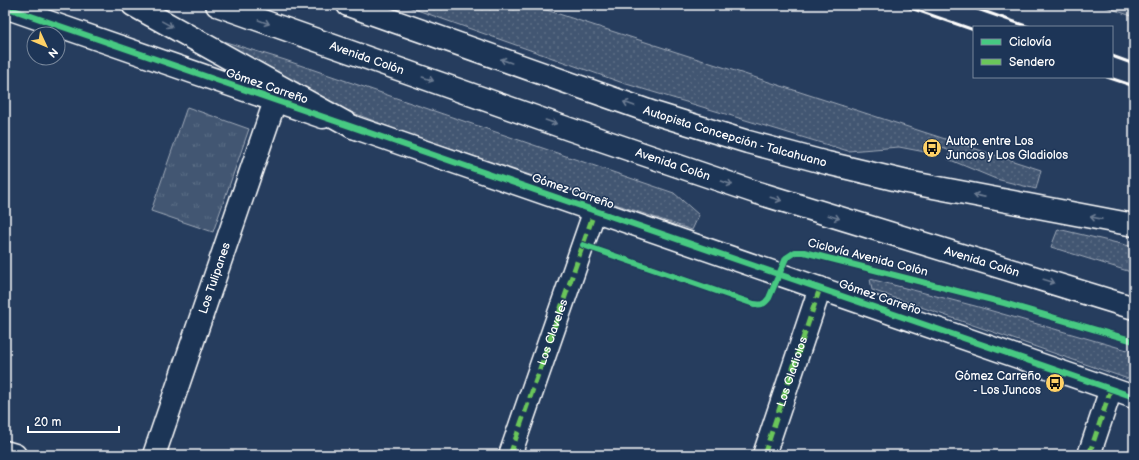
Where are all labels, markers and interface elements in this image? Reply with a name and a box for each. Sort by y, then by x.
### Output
one-way arrow [258,19,271,26]
one-way arrow [161,21,173,29]
north arrow [26,26,66,66]
legend [973,26,1113,78]
text: Ciclovía [1009,35,1052,50]
street label: Avenida Colón [328,38,406,78]
text: N [45,45,60,60]
text: Sendero [1009,55,1055,70]
one-way arrow [501,56,513,64]
street label: Gómez Carreño [224,65,310,108]
one-way arrow [422,76,434,84]
one-way arrow [622,100,635,107]
street label: Autopista Concepción - Talcahuano [641,103,829,171]
one-way arrow [544,119,556,127]
place label: Autop. entre Los Juncos y Los Gladiolos [946,134,1068,163]
bus stop icon: Autop. entre Los Juncos y Los Gladiolos [921,137,943,159]
street label: Avenida Colón [634,145,712,184]
street label: Gómez Carreño [530,170,616,213]
one-way arrow [721,179,733,187]
one-way arrow [973,191,986,199]
one-way arrow [769,196,782,203]
one-way arrow [827,214,840,221]
one-way arrow [1090,214,1103,222]
street label: Ciclovía Avenida Colón [806,235,930,280]
street label: Los Tulipanes [196,241,234,316]
street label: Avenida Colón [942,243,1022,281]
street label: Gómez Carreño [837,276,923,319]
one-way arrow [1042,278,1055,285]
street label: Los Claveles [535,297,571,367]
street label: Los Gladiolos [774,335,811,409]
place label: Gómez Carreño - Los Juncos [955,369,1041,398]
bus stop icon: Gómez Carreño - Los Juncos [1044,372,1066,394]
scale bar [28,408,119,434]
text: 20 m [34,415,61,430]

